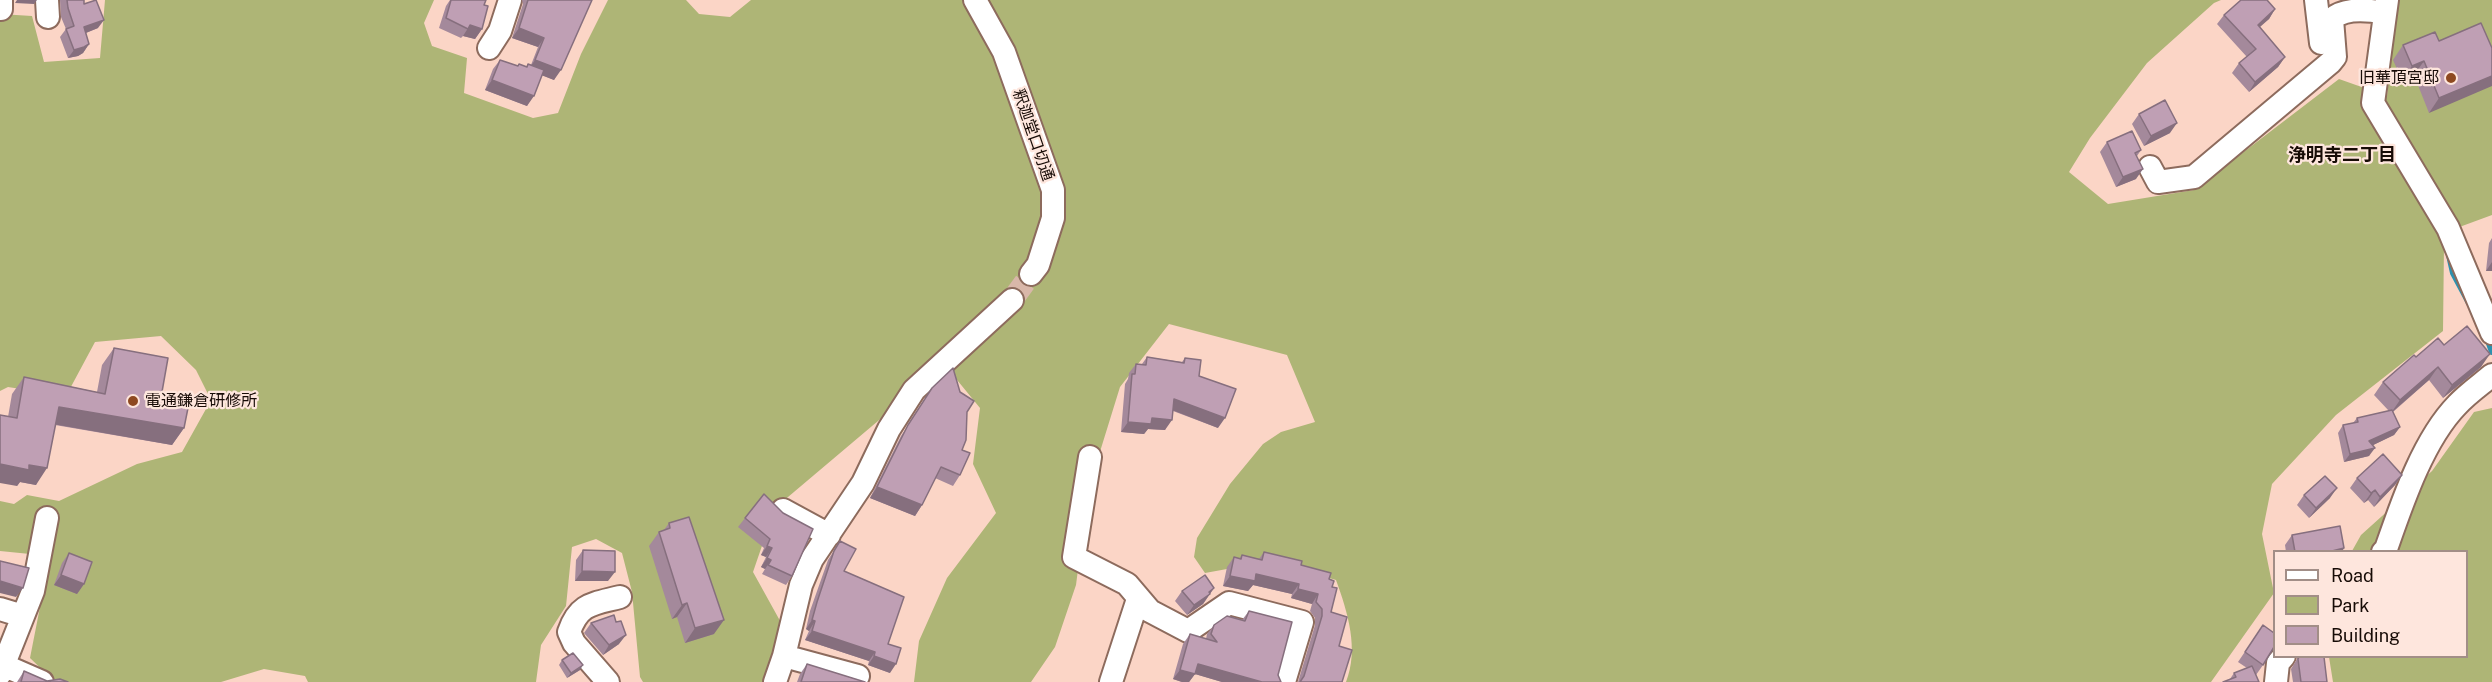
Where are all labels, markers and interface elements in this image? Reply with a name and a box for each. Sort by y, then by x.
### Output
place label: 旧華頂宮邸 [2359,68,2439,88]
marker: 旧華頂宮邸 [2444,71,2458,85]
street label: 釈迦堂口切通 [1008,86,1058,184]
district label: 浄明寺二丁目 [2288,144,2396,166]
place label: 電通鎌倉研修所 [145,391,257,411]
marker: 電通鎌倉研修所 [126,394,140,408]
legend [2273,550,2468,658]
text: Road [2331,565,2374,586]
text: Park [2331,595,2369,616]
text: Building [2331,625,2400,646]

